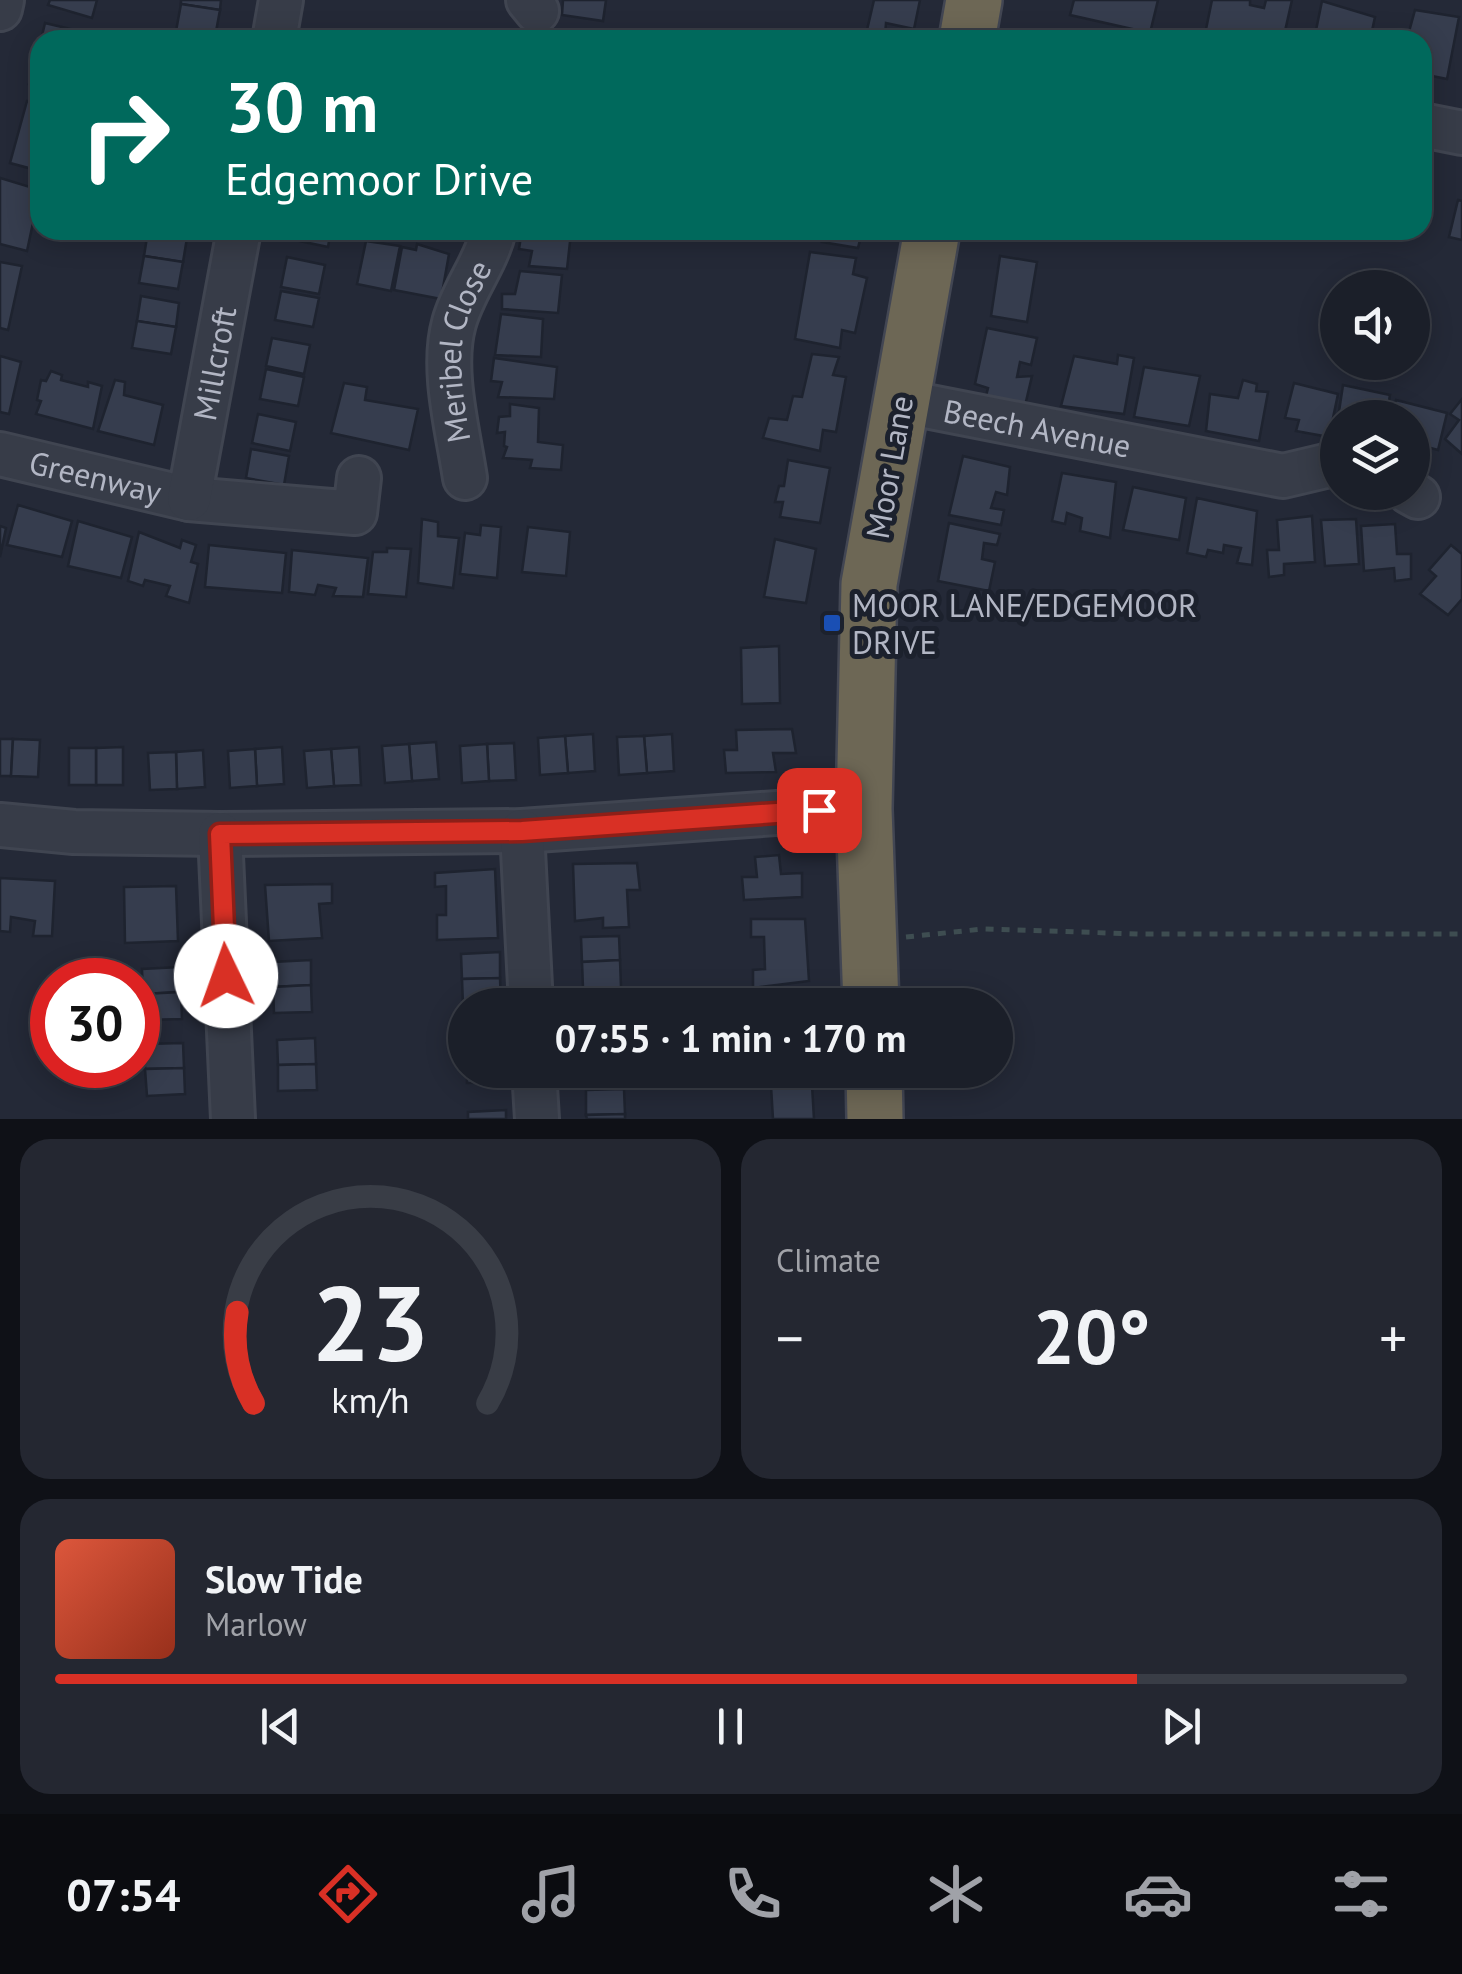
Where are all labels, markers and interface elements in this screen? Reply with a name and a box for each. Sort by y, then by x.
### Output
text: 30 m [225,61,378,151]
icon: right [60,70,190,200]
text: Edgemoor Drive [225,149,533,207]
street label: Meribel Close [428,253,500,446]
map controls [1320,270,1430,510]
button: sound [1320,270,1430,380]
street label: Millcroft [183,303,245,424]
street label: Beech Avenue [940,389,1135,467]
street label: Moor Lane [856,392,922,542]
button: layers [1320,400,1430,510]
street label: Greenway [25,441,166,513]
place label: MOOR LANE/EDGEMOOR DRIVE [852,584,1197,663]
marker: MOOR LANE/EDGEMOOR DRIVE [821,612,843,634]
pin [777,768,862,853]
icon: arrive [792,783,847,838]
position arrow [174,924,278,1028]
speed limit sign: 30 [30,958,160,1088]
text: 07:55 · 1 min · 170 m [555,1013,906,1062]
text: Climate [776,1239,881,1281]
text: 23 [312,1255,429,1390]
text: 20° [1033,1288,1150,1385]
text: − [776,1302,804,1373]
text: + [1379,1302,1407,1373]
text: km/h [331,1377,410,1423]
text: Slow Tide [205,1554,363,1603]
text: Marlow [205,1603,307,1645]
icon: previous [253,1699,308,1754]
icon: pause [703,1699,758,1754]
icon: next [1154,1699,1209,1754]
icon: directions [313,1859,383,1929]
icon: music [516,1859,586,1929]
icon: phone [718,1859,788,1929]
icon: climate [921,1859,991,1929]
icon: car [1123,1859,1193,1929]
icon: filters [1326,1859,1396,1929]
text: 07:54 [66,1865,180,1923]

